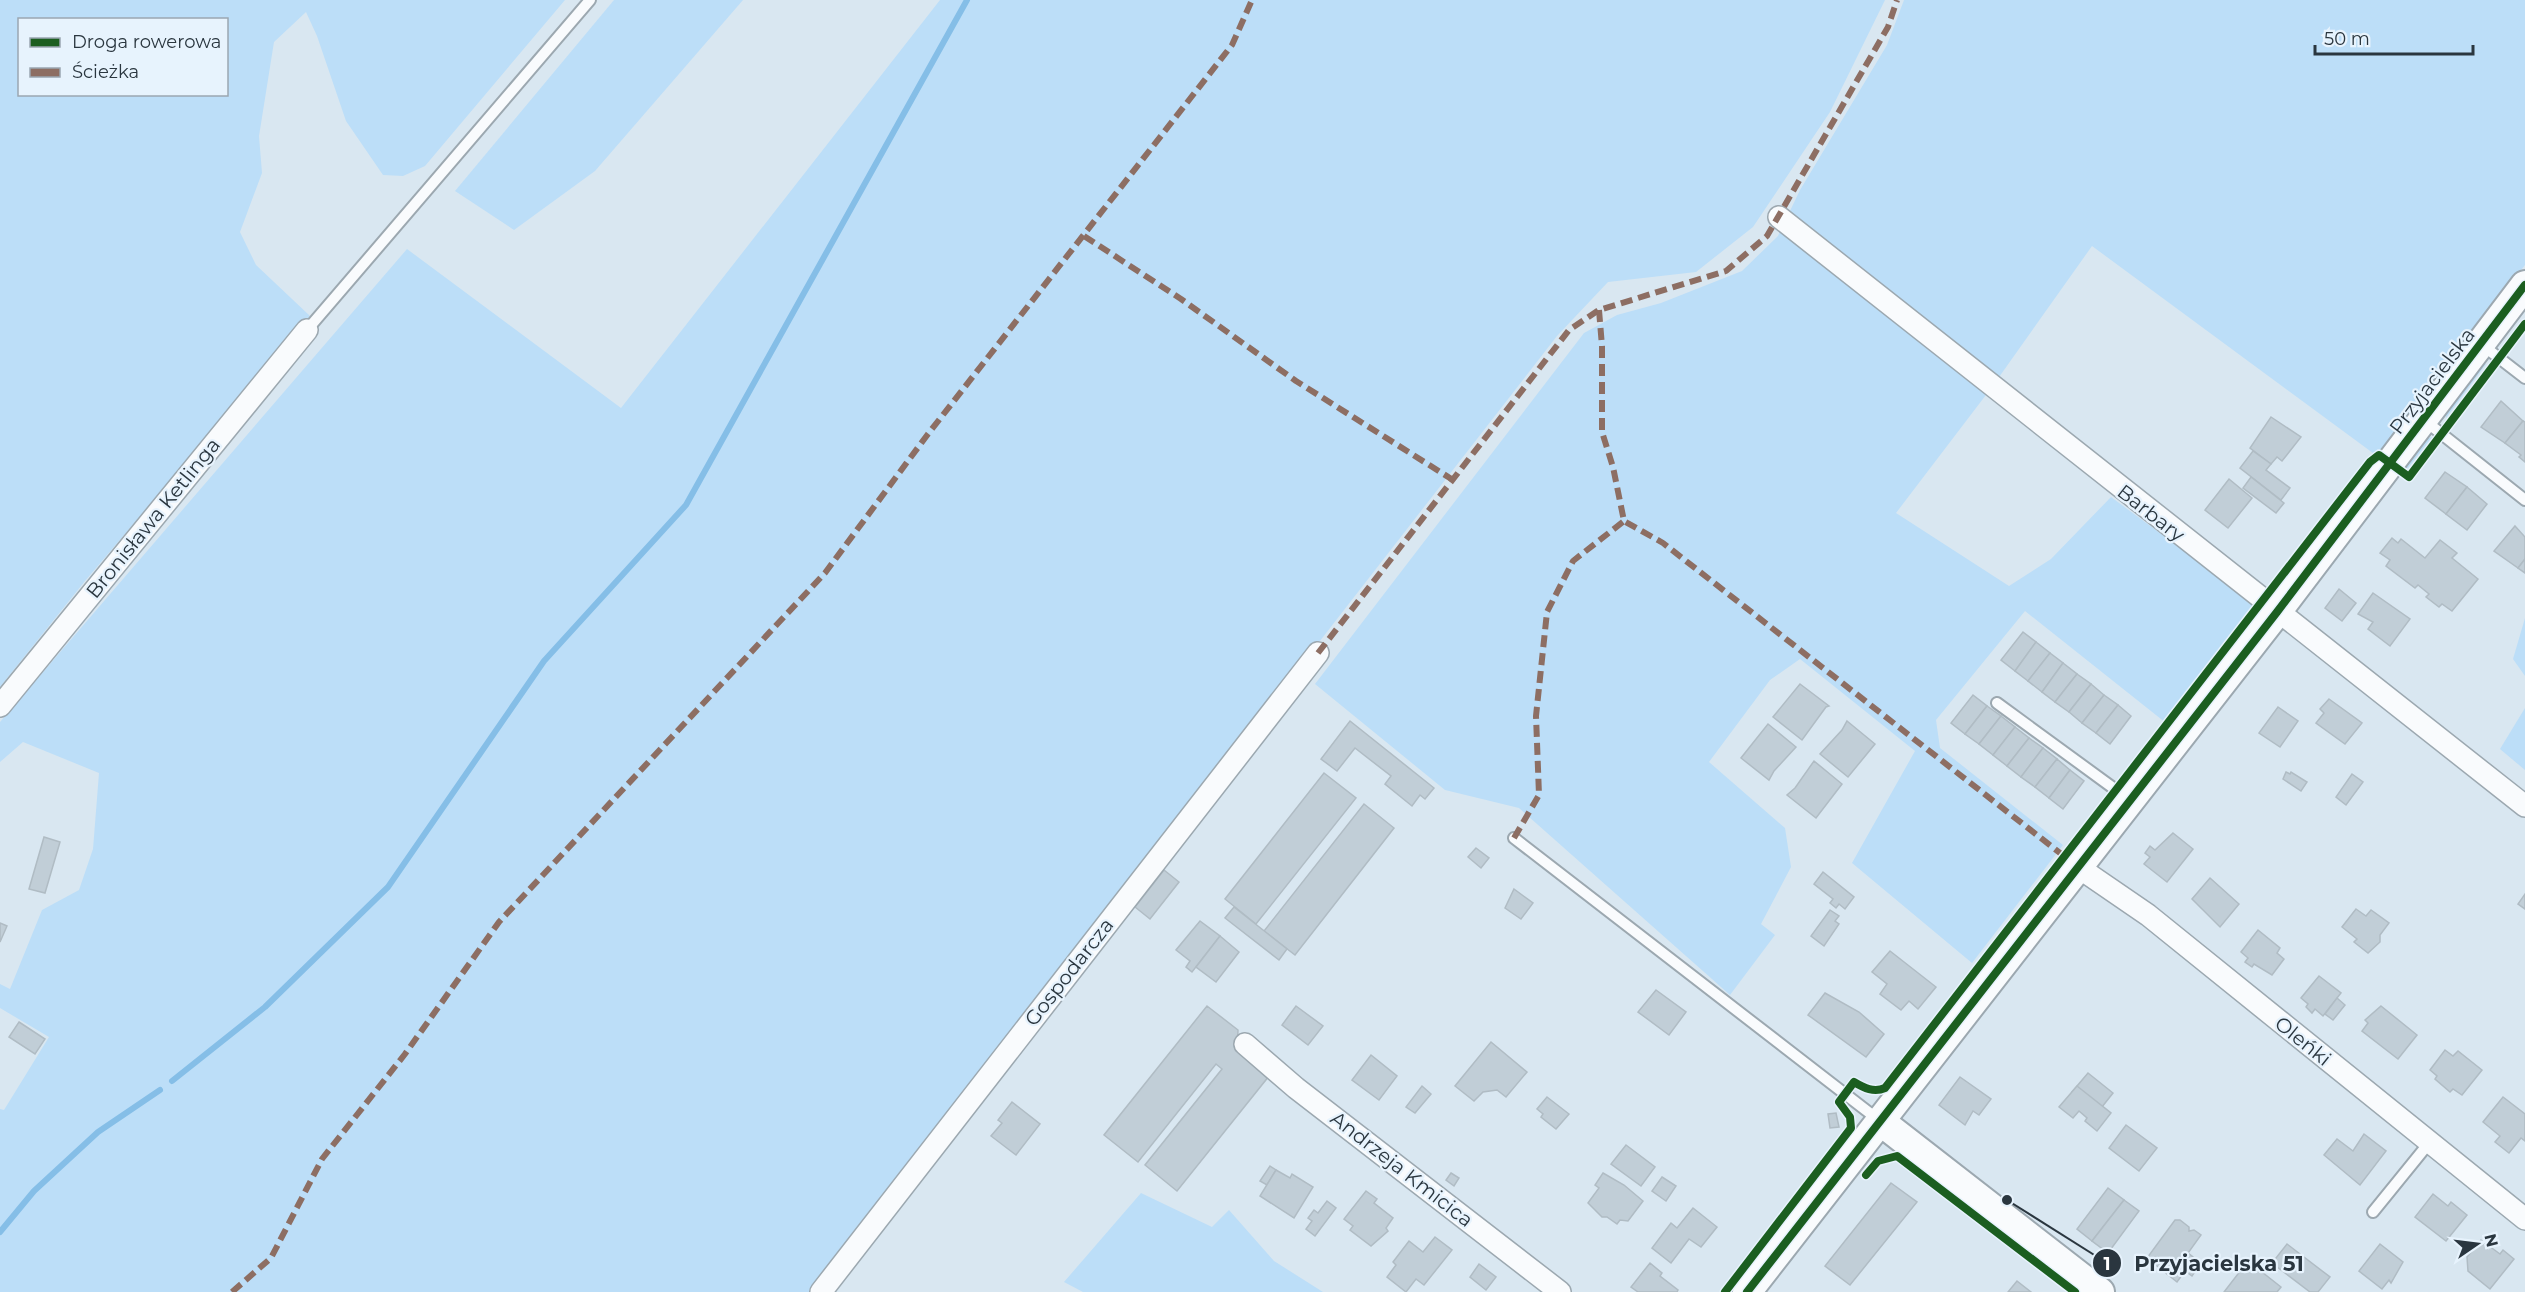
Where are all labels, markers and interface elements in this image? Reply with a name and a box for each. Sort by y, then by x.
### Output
legend [18,18,228,96]
scale bar [2315,18,2472,56]
text: 50 m [2324,28,2370,50]
text: Droga rowerowa [72,31,221,53]
text: Ścieżka [72,61,139,83]
street label: Przyjacielska [2384,323,2480,439]
street label: Bronisława Ketlinga [81,433,225,603]
street label: Barbary [2113,479,2190,547]
street label: Gospodarcza [1019,913,1119,1031]
street label: Oleńki [2270,1011,2336,1071]
street label: Andrzeja Kmicica [1326,1106,1478,1232]
north arrow [2447,1214,2507,1274]
text: N [2480,1232,2502,1249]
callout: Przyjacielska 51 [2092,1244,2316,1283]
text: Przyjacielska 51 [2134,1251,2304,1276]
text: 1 [2103,1253,2111,1275]

